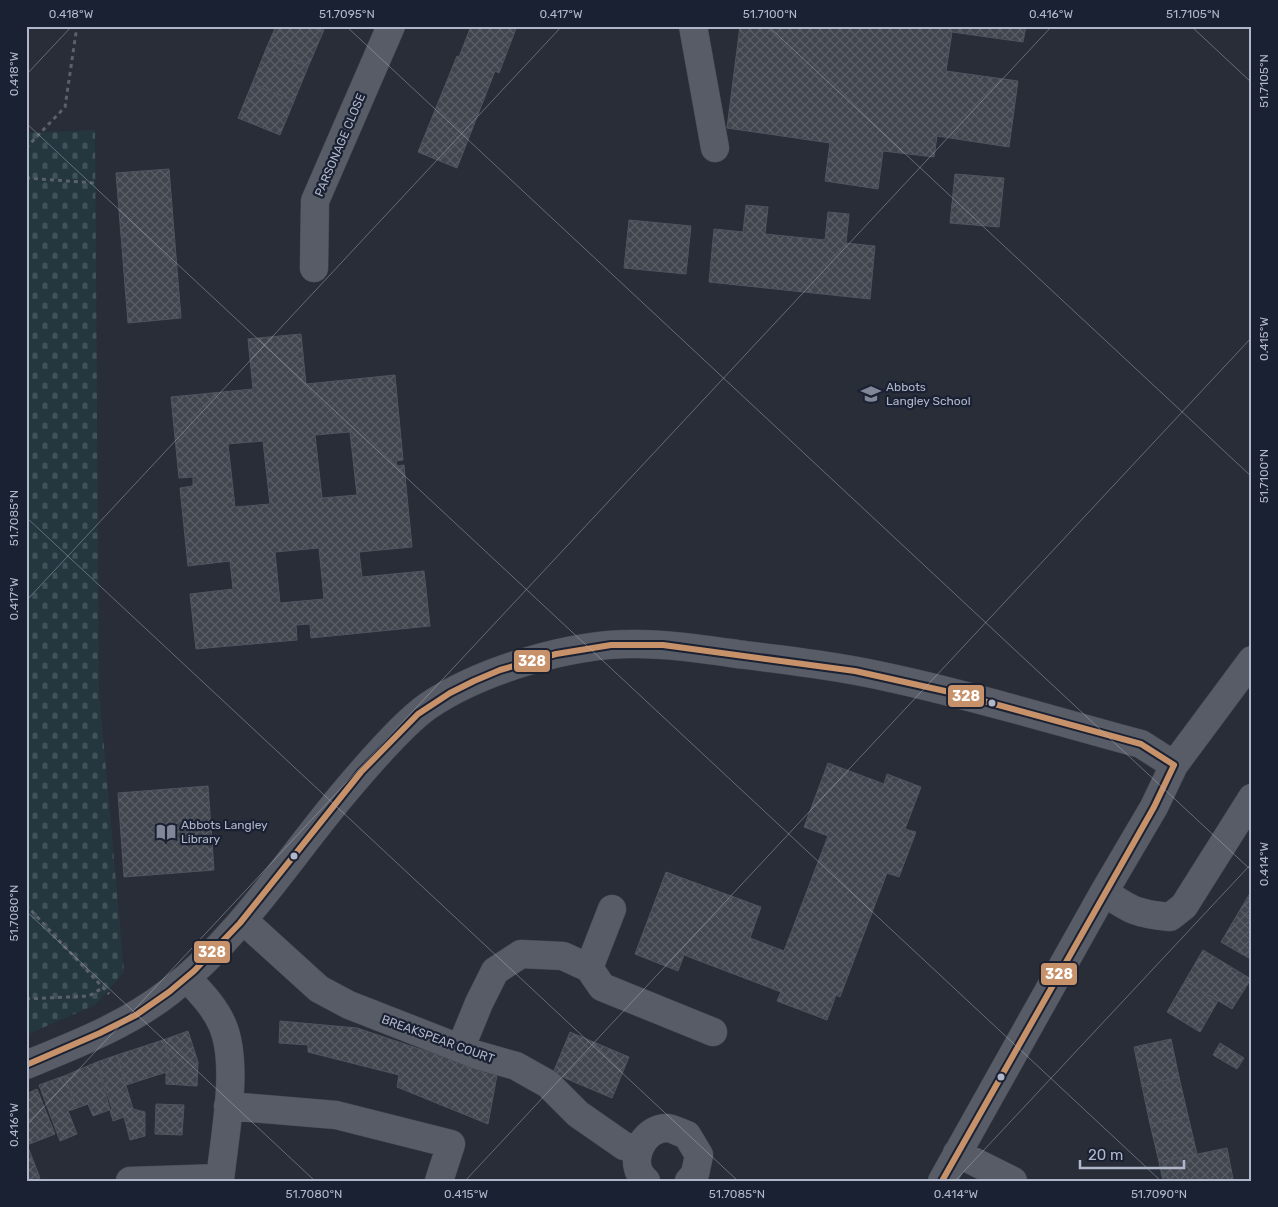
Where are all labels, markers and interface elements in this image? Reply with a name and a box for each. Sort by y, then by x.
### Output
text: 0.418°W [49,7,94,21]
text: 51.7095°N [319,7,375,21]
text: 0.417°W [539,7,583,21]
text: 51.7100°N [743,7,797,21]
text: 0.416°W [1029,7,1073,21]
text: 51.7105°N [1166,7,1220,21]
text: 0.418°W [7,51,21,96]
text: 51.7105°N [1257,54,1271,108]
street label: PARSONAGE CLOSE [312,91,368,199]
text: 0.415°W [1257,317,1271,361]
place label: Abbots Langley School [886,380,971,408]
school or university icon: Abbots Langley School [860,383,882,405]
text: 51.7100°N [1257,449,1271,503]
text: 51.7085°N [7,490,21,546]
text: 0.417°W [7,577,21,621]
line badge: 328 [513,649,551,673]
text: 328 [518,653,546,670]
line badge: 328 [947,684,985,708]
text: 328 [952,688,980,705]
unlabelled marker [987,698,997,708]
place label: Abbots Langley Library [181,818,268,846]
library icon: Abbots Langley Library [155,821,177,843]
text: 0.414°W [1257,841,1271,886]
unlabelled marker [289,851,299,861]
text: 51.7080°N [7,885,21,941]
line badge: 328 [193,940,231,964]
text: 328 [198,944,226,961]
line badge: 328 [1040,962,1078,986]
text: 328 [1045,966,1073,983]
street label: BREAKSPEAR COURT [380,1012,496,1066]
unlabelled marker [996,1072,1006,1082]
text: 0.416°W [7,1103,21,1147]
scale bar [1080,1137,1184,1169]
text: 20 m [1088,1146,1123,1164]
text: 51.7080°N [286,1187,342,1201]
text: 0.415°W [444,1187,488,1201]
text: 51.7085°N [709,1187,765,1201]
text: 0.414°W [934,1187,979,1201]
text: 51.7090°N [1131,1187,1187,1201]

